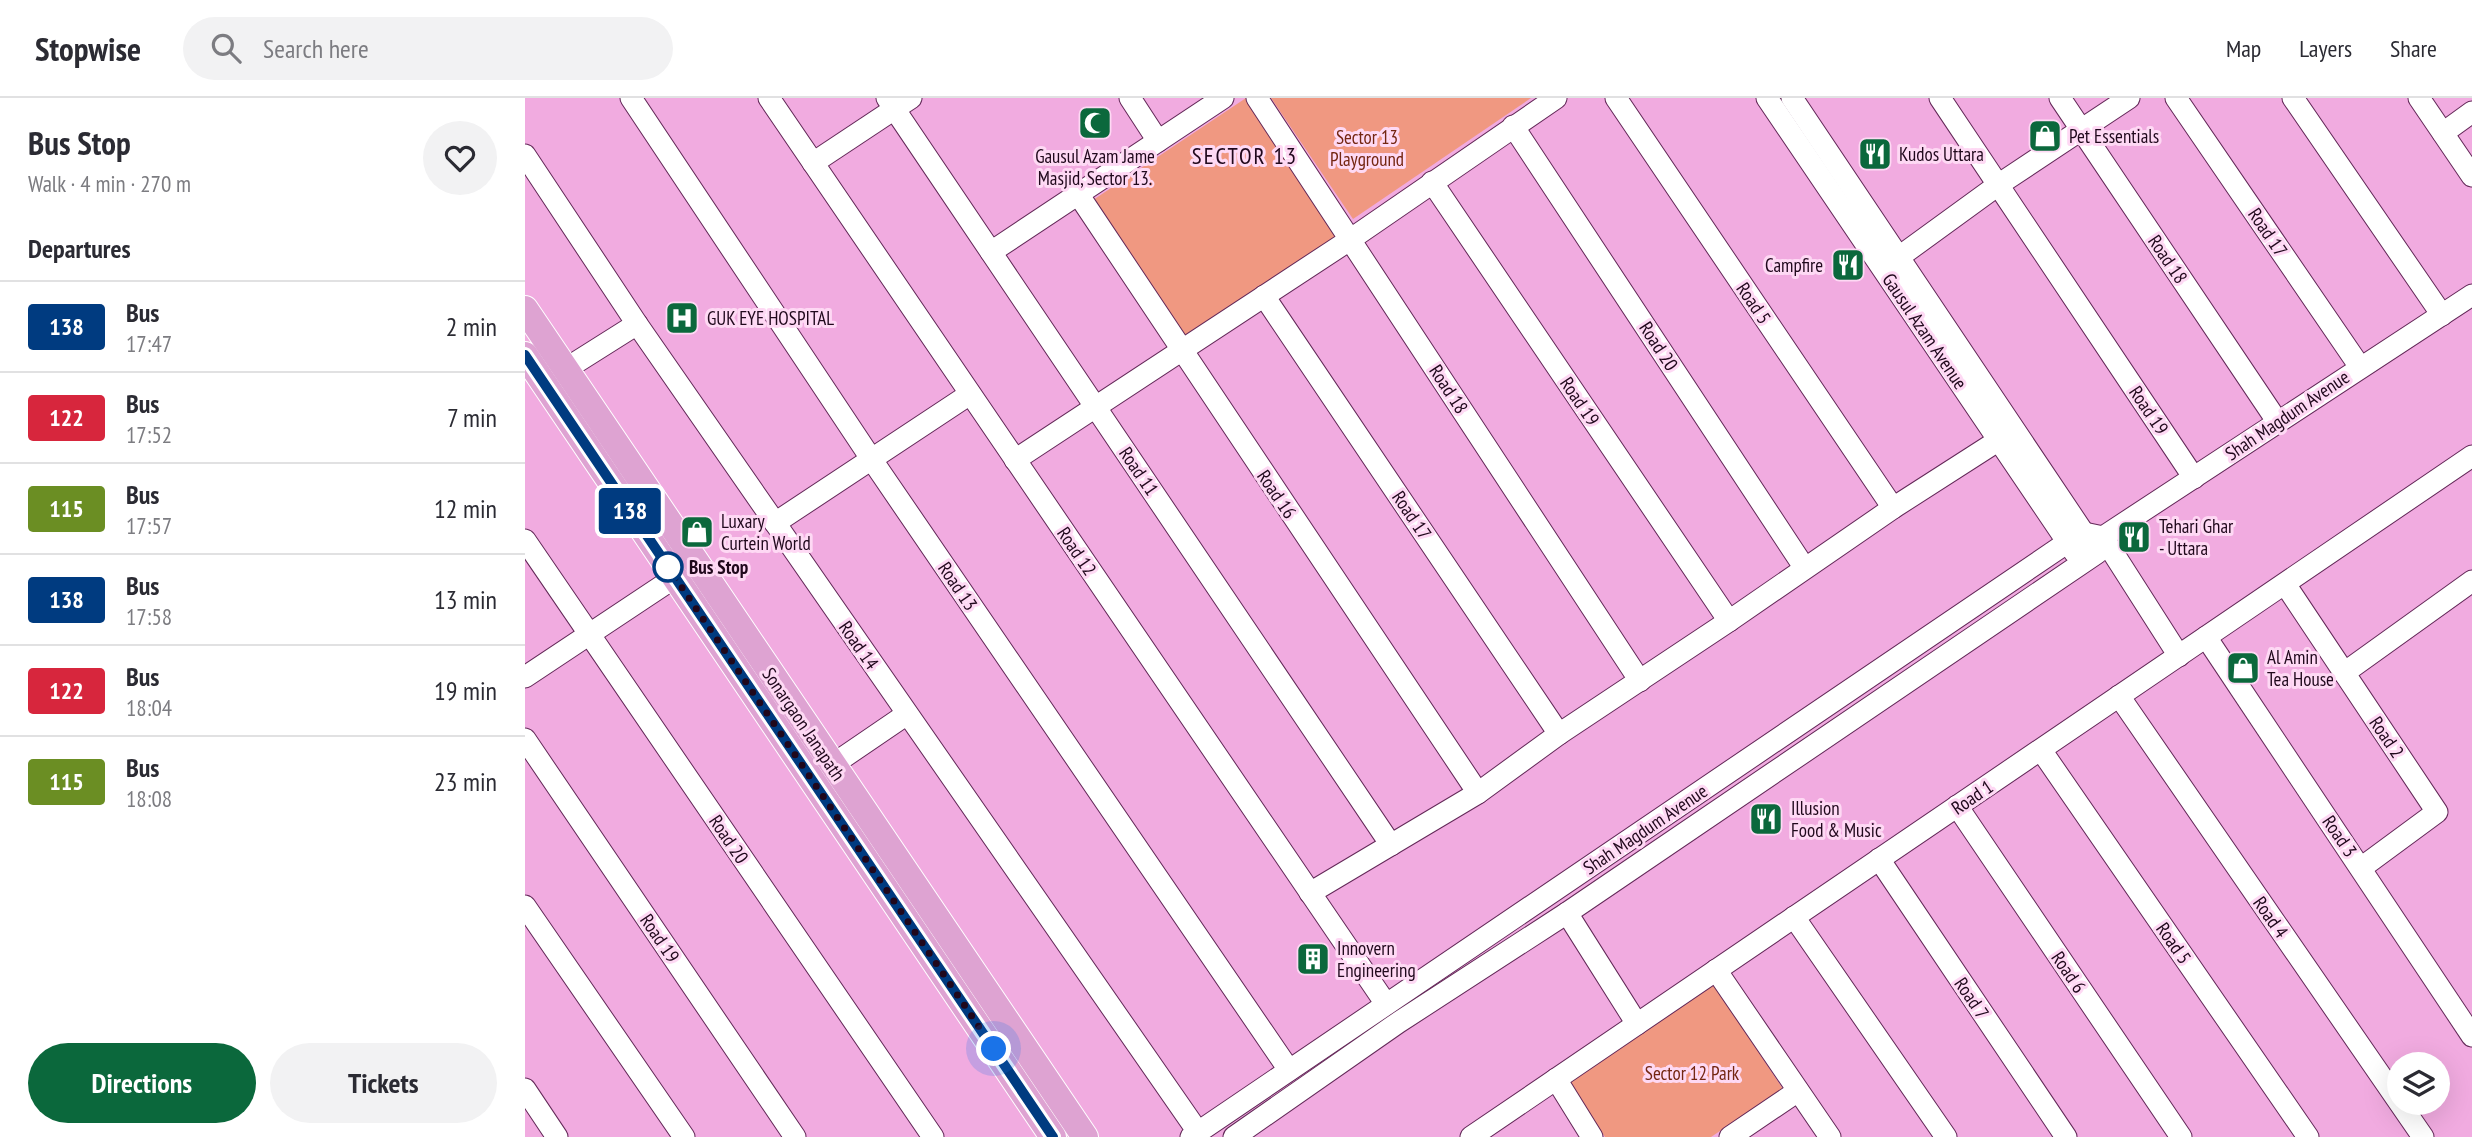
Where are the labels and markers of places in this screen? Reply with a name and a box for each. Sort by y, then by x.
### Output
mosque icon: Gausul Azam Jame Masjid, Sector 13. [1076,104,1114,142]
shop icon: Pet Essentials [2026,117,2064,155]
place label: Pet Essentials [2069,124,2159,148]
restaurant icon: Kudos Uttara [1856,135,1894,173]
place label: Kudos Uttara [1899,142,1984,166]
place label: Gausul Azam Jame Masjid, Sector 13. [1035,144,1155,190]
restaurant icon: Campfire [1829,246,1867,284]
place label: Campfire [1765,253,1823,277]
hospital icon: GUK EYE HOSPITAL [663,299,701,337]
place label: GUK EYE HOSPITAL [707,306,834,330]
place label: Luxary Curtein World [721,509,811,555]
shop icon: Luxary Curtein World [678,513,716,551]
place label: Tehari Ghar - Uttara [2159,514,2234,560]
restaurant icon: Tehari Ghar - Uttara [2115,518,2153,556]
marker: Bus Stop [653,552,683,582]
place label: Bus Stop [689,555,749,579]
place label: Al Amin Tea House [2267,645,2334,691]
shop icon: Al Amin Tea House [2224,649,2262,687]
place label: Illusion Food & Music [1791,796,1882,842]
restaurant icon: Illusion Food & Music [1747,800,1785,838]
place label: Innovern Engineering [1337,936,1416,982]
building icon: Innovern Engineering [1294,940,1332,978]

